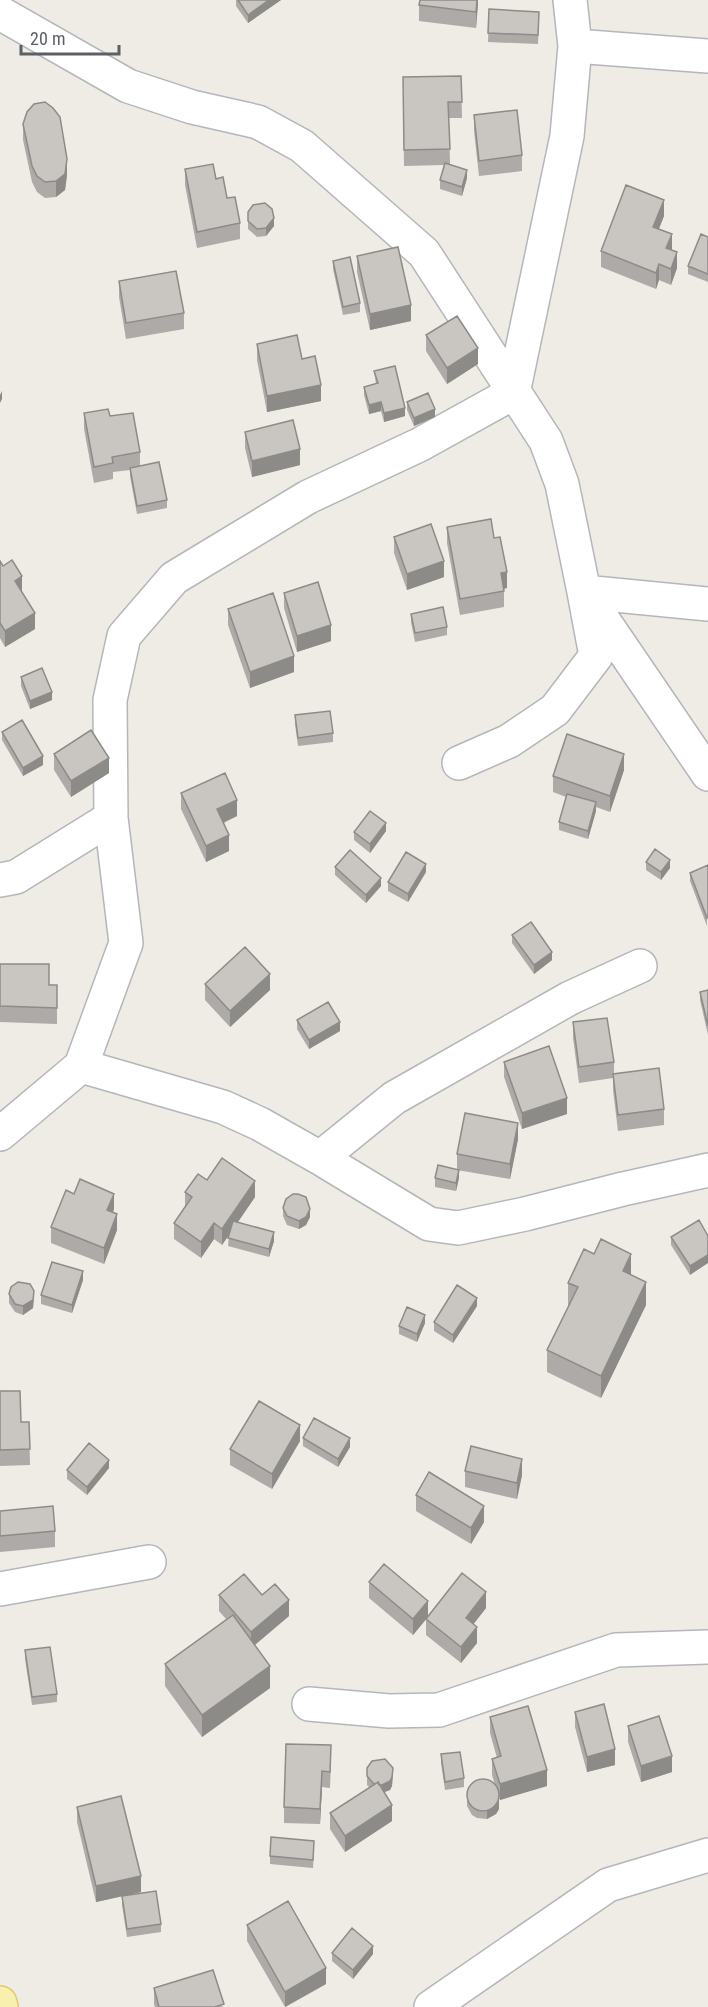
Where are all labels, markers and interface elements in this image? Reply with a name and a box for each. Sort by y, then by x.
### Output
scale bar [21,18,118,56]
text: 20 m [30,28,65,49]

